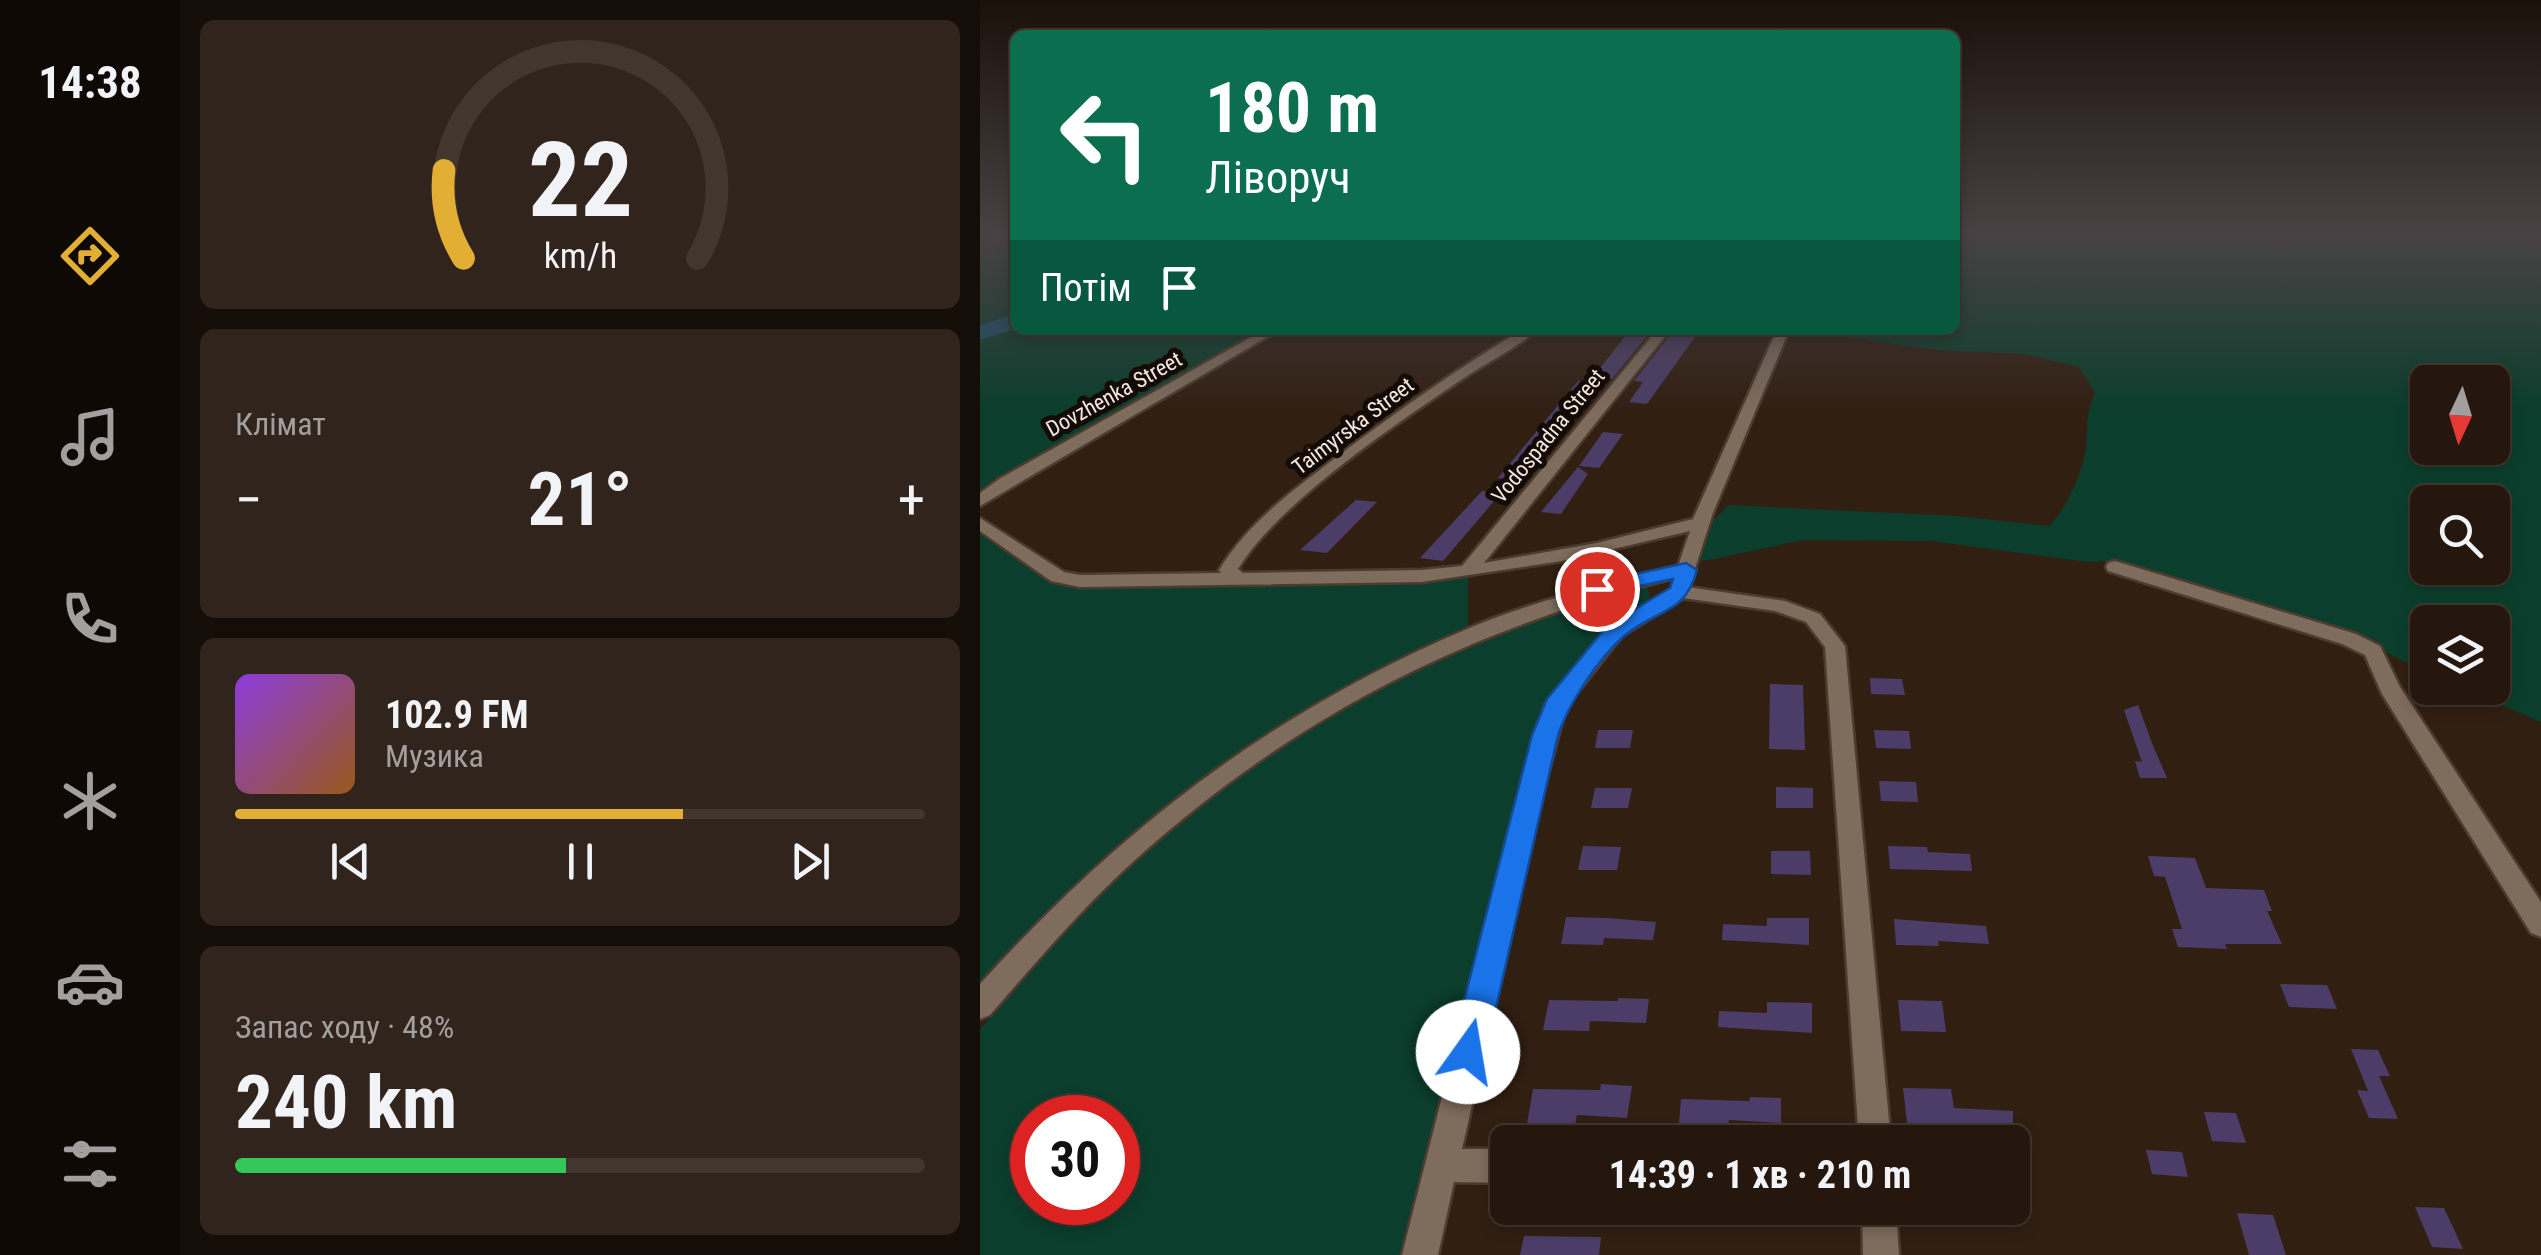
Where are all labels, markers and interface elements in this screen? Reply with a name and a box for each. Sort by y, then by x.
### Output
text: 14:38 [38,56,142,109]
text: 180 m [1205,67,1379,149]
icon: left [1040,70,1170,200]
text: 22 [527,120,633,241]
text: Ліворуч [1205,151,1351,204]
icon: directions [55,221,125,291]
text: km/h [543,235,617,277]
icon: arrive [1152,260,1207,315]
text: Потім [1040,266,1132,310]
street label: Dovzhenka Street [1042,346,1186,442]
street label: Vodospadna Street [1486,364,1610,508]
north arrow [2410,365,2510,465]
map controls [2410,365,2510,705]
street label: Taimyrska Street [1287,372,1419,480]
icon: music [55,402,125,472]
text: Клімат [235,405,326,443]
text: 21° [528,455,633,543]
text: − [235,468,263,532]
text: + [898,468,925,532]
button: search [2410,485,2510,585]
pin [1555,547,1640,632]
icon: arrive [1570,562,1625,617]
icon: phone [55,584,125,654]
button: layers [2410,605,2510,705]
text: 102.9 FM [385,693,529,737]
text: Музика [385,737,484,775]
icon: climate [55,766,125,836]
icon: previous [323,834,378,889]
icon: pause [553,834,608,889]
icon: next [783,834,838,889]
icon: car [55,947,125,1017]
position arrow [1416,1000,1520,1104]
text: Запас ходу · 48% [235,1008,454,1046]
text: 240 km [235,1058,457,1146]
speed limit sign: 30 [1010,1095,1140,1225]
icon: filters [55,1129,125,1199]
text: 14:39 · 1 хв · 210 m [1609,1153,1911,1197]

